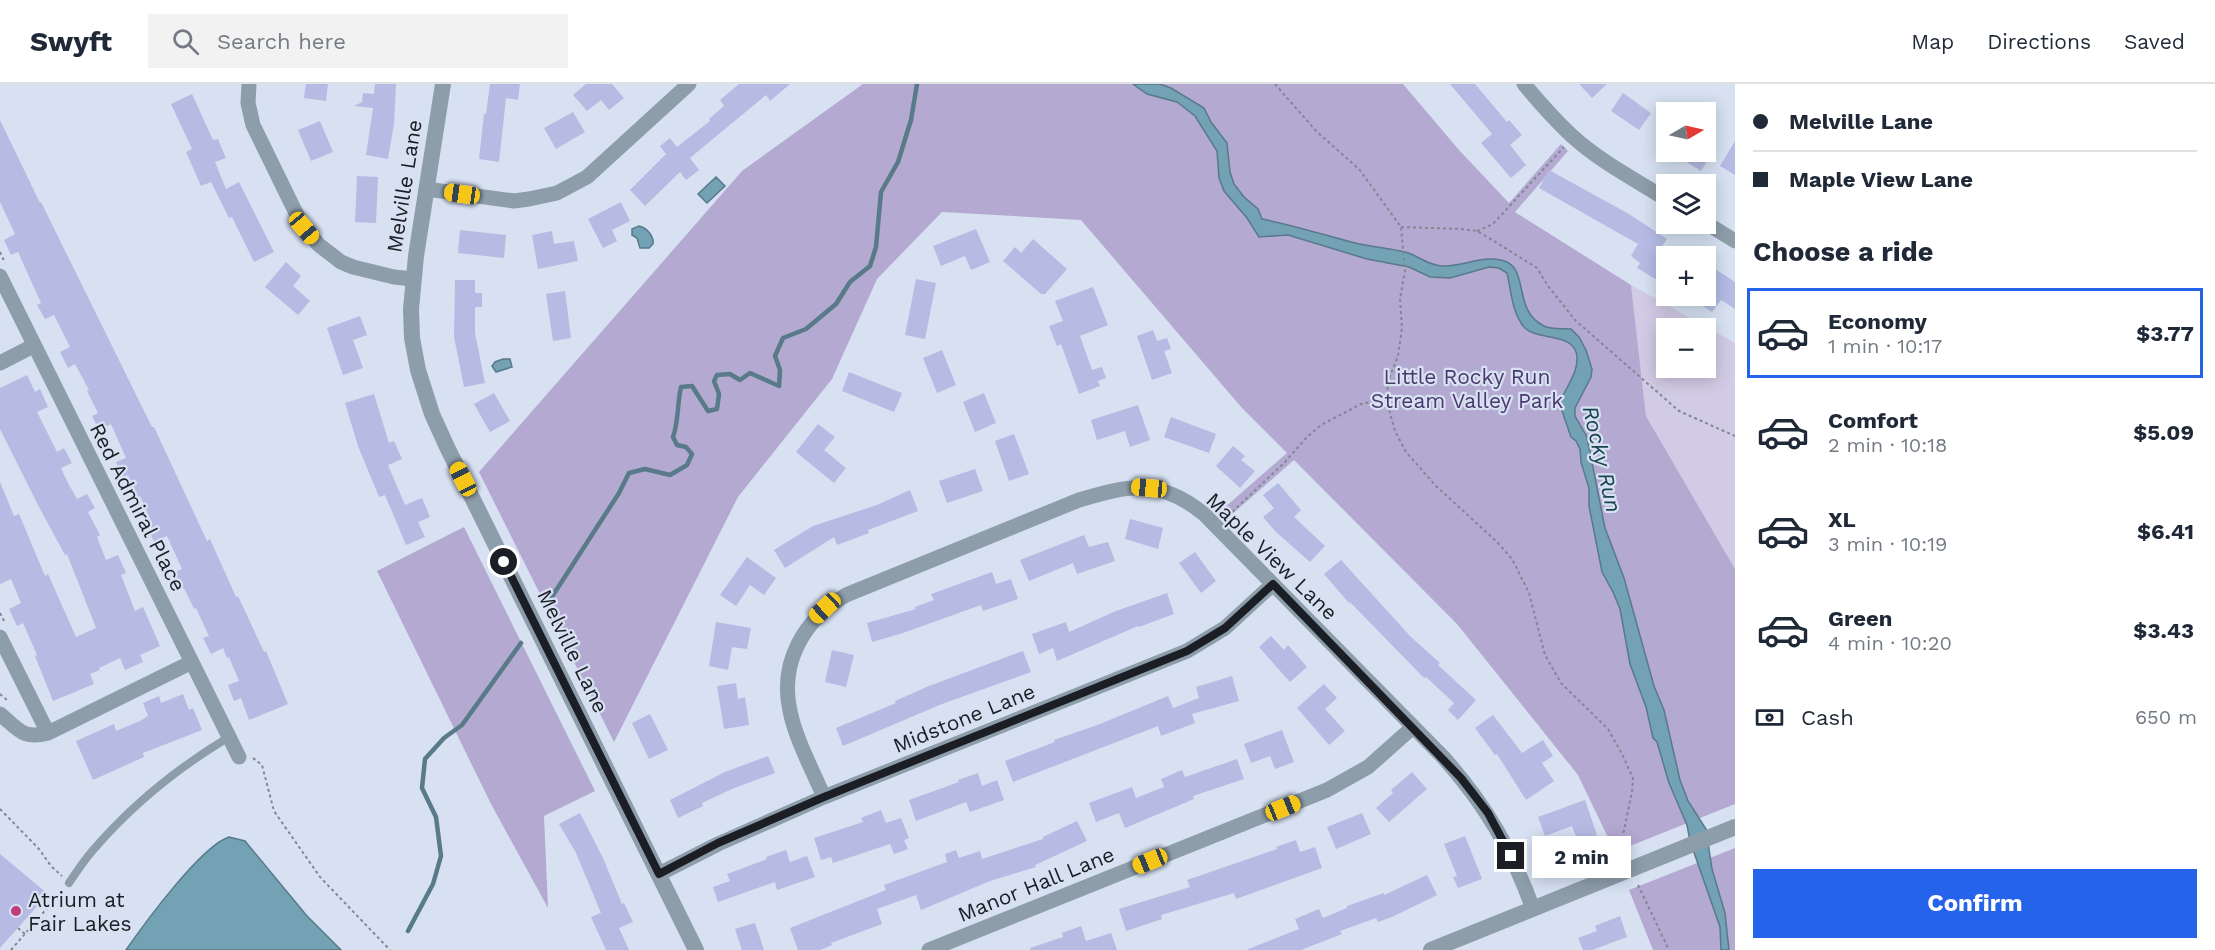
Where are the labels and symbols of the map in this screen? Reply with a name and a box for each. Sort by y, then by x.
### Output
north arrow [1656,102,1716,162]
street label: Melville Lane [381,118,427,254]
car [443,183,481,205]
car [286,208,322,248]
park label: Little Rocky Run Stream Valley Park [1371,364,1563,413]
water label: Rocky Run [1578,403,1626,515]
street label: Red Admiral Place [85,419,191,595]
car [447,459,479,499]
car [1130,477,1168,499]
street label: Maple View Lane [1201,487,1343,625]
route start [490,548,517,575]
street label: Melville Lane [532,585,614,717]
car [806,589,844,627]
street label: Midstone Lane [889,678,1039,758]
car [1263,793,1303,823]
callout: 2 min [1532,835,1631,877]
street label: Manor Hall Lane [954,841,1118,927]
route end [1497,842,1524,869]
car [1130,846,1170,876]
place label: Atrium at Fair Lakes [28,887,132,936]
marker: Atrium at Fair Lakes [9,904,23,918]

